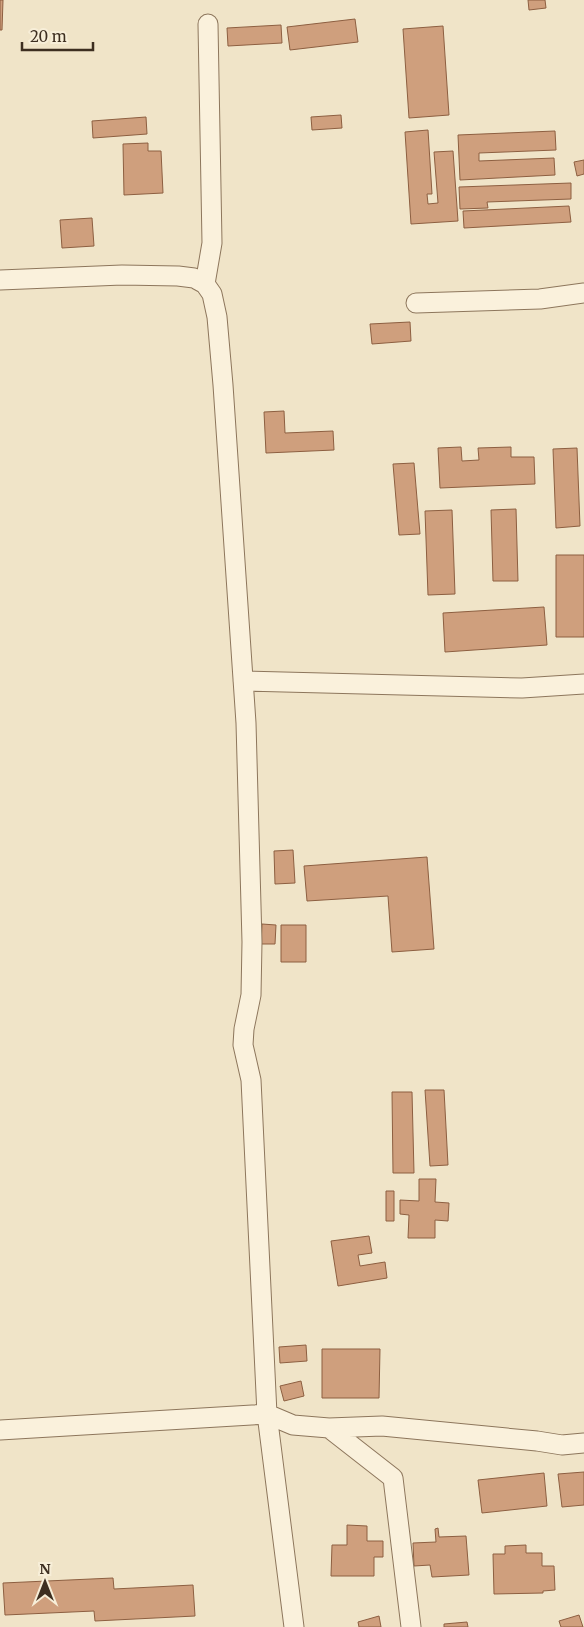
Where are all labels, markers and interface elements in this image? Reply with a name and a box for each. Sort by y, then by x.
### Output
scale bar [22,20,94,52]
text: 20 m [30,27,67,46]
north arrow [20,1557,70,1607]
text: N [39,1560,51,1578]

